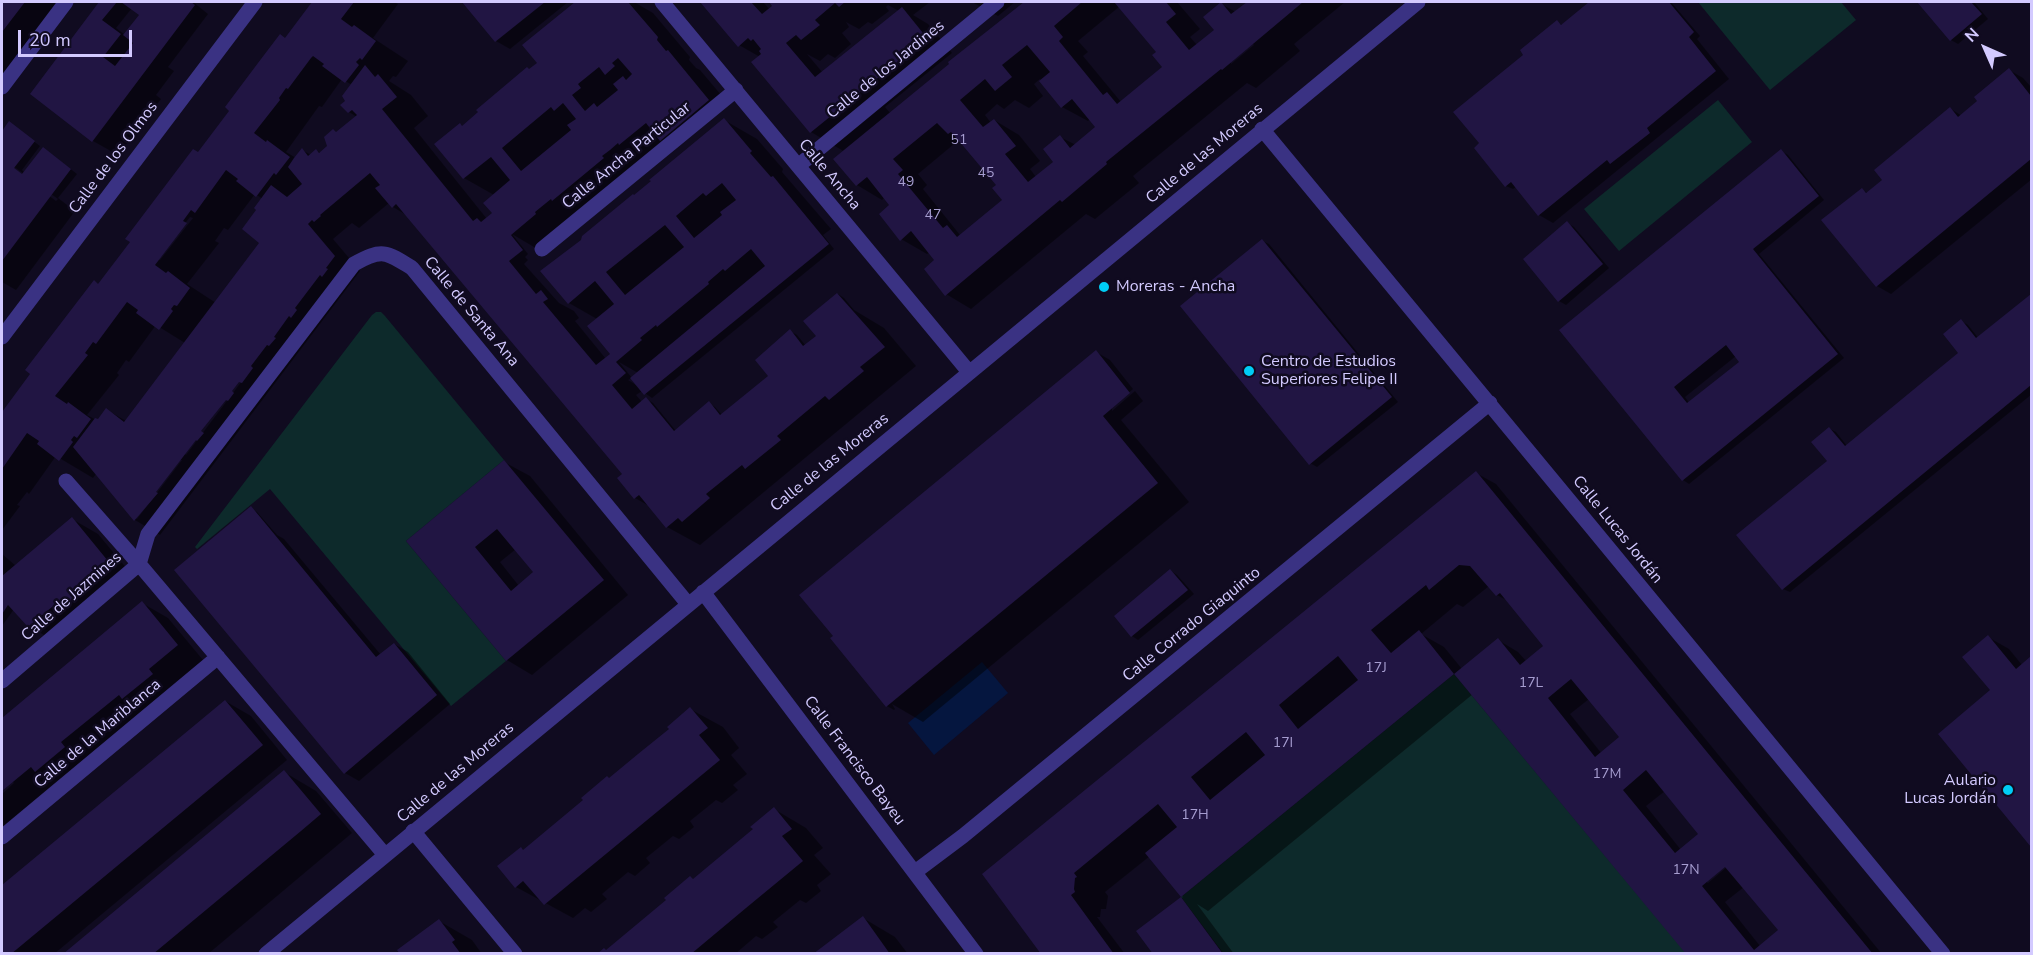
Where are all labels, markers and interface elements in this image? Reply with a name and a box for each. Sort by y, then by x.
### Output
street label: Calle de los Jardines [823,17,949,123]
scale bar [21,18,135,56]
north arrow [1955,18,2015,78]
text: N [1960,23,1984,47]
text: 20 m [29,28,71,52]
street label: Calle de los Olmos [66,98,162,218]
street label: Calle Ancha Particular [559,98,695,214]
street label: Calle de las Moreras [1143,100,1267,208]
house number: 51 [951,133,967,149]
street label: Calle Ancha [794,136,864,214]
house number: 45 [978,166,994,182]
house number: 49 [898,175,914,191]
house number: 47 [925,208,941,224]
street label: Calle de Santa Ana [419,253,523,371]
place label: Moreras - Ancha [1116,277,1235,297]
marker: Moreras - Ancha [1097,280,1111,294]
place label: Centro de Estudios Superiores Felipe II [1261,352,1398,390]
marker: Centro de Estudios Superiores Felipe II [1242,364,1256,378]
street label: Calle de las Moreras [767,409,893,517]
street label: Calle Lucas Jordán [1568,472,1666,588]
street label: Calle de Jazmines [18,548,126,646]
street label: Calle Corrado Giaquinto [1119,564,1265,686]
house number: 17J [1365,661,1387,677]
street label: Calle de la Mariblanca [31,675,165,793]
house number: 17L [1519,676,1543,692]
street label: Calle Francisco Bayeu [799,693,909,829]
street label: Calle de las Moreras [394,719,518,827]
house number: 17I [1273,736,1293,752]
house number: 17M [1593,767,1621,783]
place label: Aulario Lucas Jordán [1904,771,1996,809]
marker: Aulario Lucas Jordán [2001,783,2015,797]
house number: 17H [1181,808,1209,824]
house number: 17N [1672,863,1700,879]

